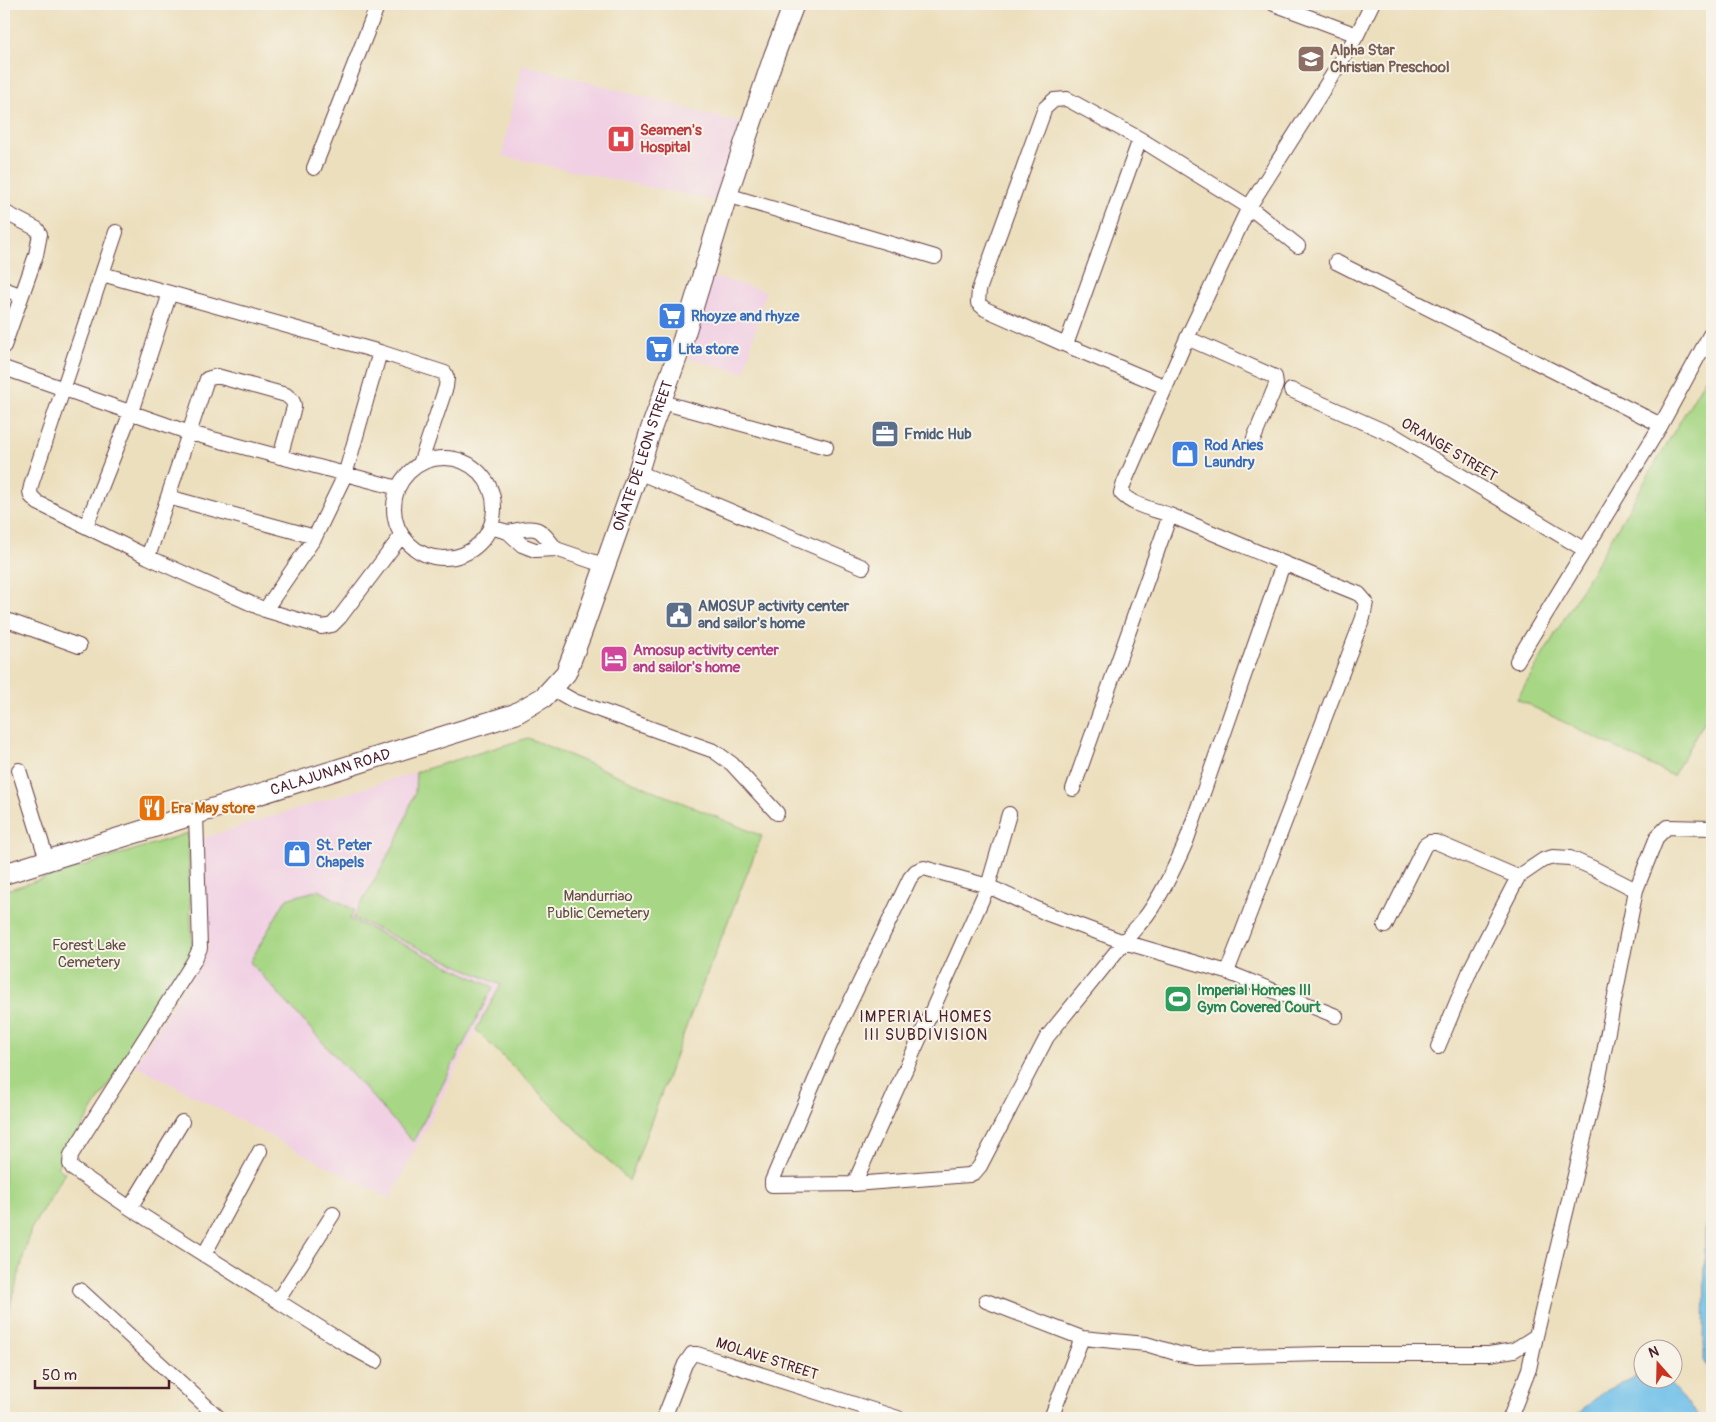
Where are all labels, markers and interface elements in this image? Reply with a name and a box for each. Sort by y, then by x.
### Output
place label: Alpha Star Christian Preschool [1330,41,1449,77]
school or university icon: Alpha Star Christian Preschool [1296,44,1326,74]
place label: Seamen's Hospital [640,121,702,157]
hospital icon: Seamen's Hospital [606,124,636,154]
supermarket icon: Rhoyze and rhyze [657,301,687,331]
place label: Rhoyze and rhyze [691,307,800,326]
supermarket icon: Lita store [644,334,674,364]
place label: Lita store [678,340,739,359]
street label: OÑATE DE LEON STREET [608,378,677,534]
street label: ORANGE STREET [1397,414,1501,486]
office icon: Fmidc Hub [870,419,900,449]
place label: Fmidc Hub [904,425,972,444]
place label: Rod Aries Laundry [1204,436,1264,472]
shop icon: Rod Aries Laundry [1170,439,1200,469]
place label: AMOSUP activity center and sailor's home [698,597,850,633]
public building icon: AMOSUP activity center and sailor's home [664,600,694,630]
place label: Amosup activity center and sailor's home [633,641,779,677]
hotel icon: Amosup activity center and sailor's home [599,644,629,674]
street label: CALAJUNAN ROAD [268,744,393,800]
restaurant icon: Era May store [137,793,167,823]
place label: Era May store [171,799,256,818]
place label: St. Peter Chapels [316,836,372,872]
shop icon: St. Peter Chapels [282,839,312,869]
park label: Mandurriao Public Cemetery [547,887,650,923]
park label: Forest Lake Cemetery [52,936,127,972]
place label: Imperial Homes III Gym Covered Court [1197,981,1322,1017]
sports icon: Imperial Homes III Gym Covered Court [1163,984,1193,1014]
district label: IMPERIAL HOMES III SUBDIVISION [859,1007,993,1045]
street label: MOLAVE STREET [714,1334,820,1384]
north arrow [1634,1340,1684,1390]
text: N [1646,1343,1661,1362]
scale bar [35,1357,169,1389]
text: 50 m [42,1366,77,1385]

